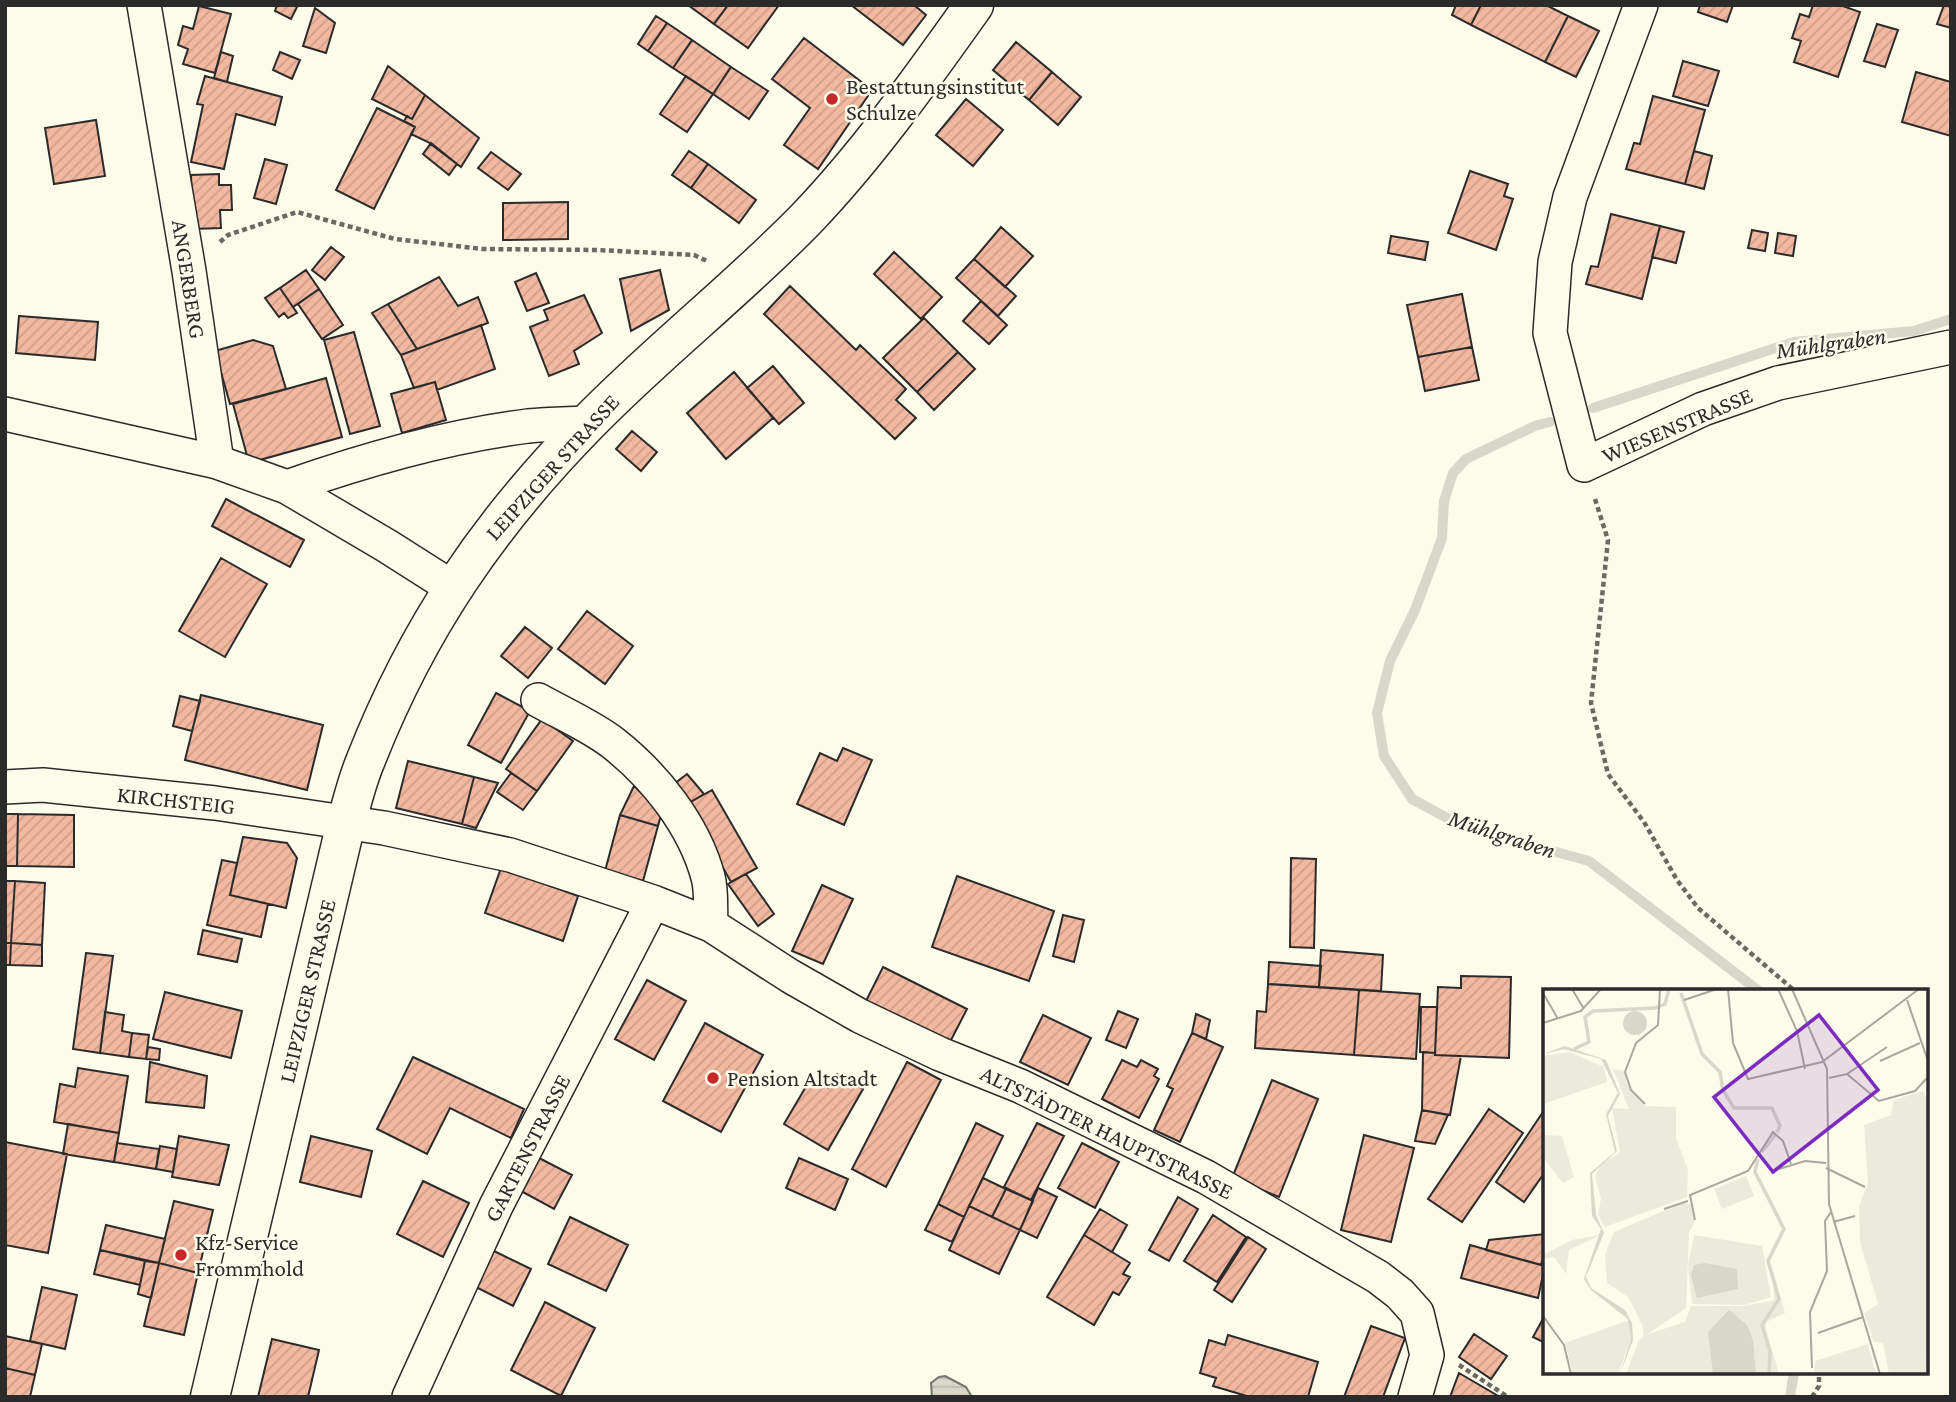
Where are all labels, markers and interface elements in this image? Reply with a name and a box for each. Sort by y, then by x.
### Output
place label: Bestattungsinstitut Schulze [846,73,1025,125]
marker: Bestattungsinstitut Schulze [824,91,840,107]
street label: ANGERBERG [167,218,211,340]
water label: Mühlgraben [1773,321,1888,364]
street label: WIESENSTRASSE [1598,382,1756,468]
street label: LEIPZIGER STRASSE [480,389,624,545]
street label: KIRCHSTEIG [116,781,236,819]
water label: Mühlgraben [1444,803,1559,864]
street label: LEIPZIGER STRASSE [273,897,341,1085]
inset map [1543,989,1928,1374]
street label: ALTSTÄDTER HAUPTSTRASSE [977,1060,1237,1204]
place label: Pension Altstadt [727,1065,877,1091]
street label: GARTENSTRASSE [479,1070,575,1226]
marker: Pension Altstadt [705,1070,721,1086]
place label: Kfz-Service Frommhold [195,1229,304,1281]
marker: Kfz-Service Frommhold [173,1247,189,1263]

